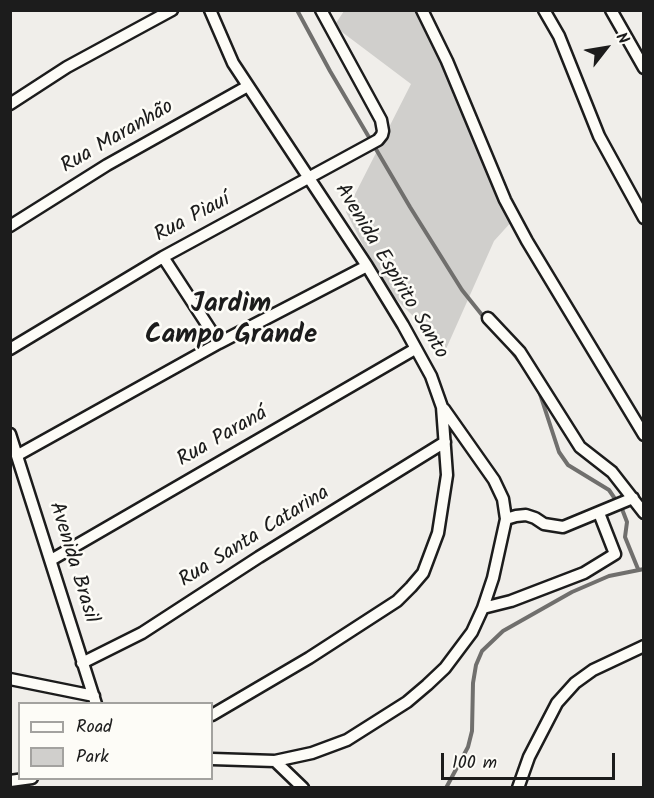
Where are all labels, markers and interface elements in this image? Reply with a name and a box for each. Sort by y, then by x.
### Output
north arrow [576,18,636,78]
text: N [609,28,635,49]
street label: Rua Maranhão [57,96,179,180]
street label: Avenida Espírito Santo [328,180,452,364]
street label: Rua Piauí [151,189,235,249]
district label: Jardim Campo Grande [145,290,317,353]
street label: Rua Paraná [173,402,273,474]
street label: Rua Santa Catarina [175,482,335,594]
street label: Avenida Brasil [42,499,102,627]
legend [18,702,213,780]
text: Road [76,713,112,742]
scale bar [444,741,618,779]
text: Park [76,743,109,772]
text: 100 m [452,749,497,778]

